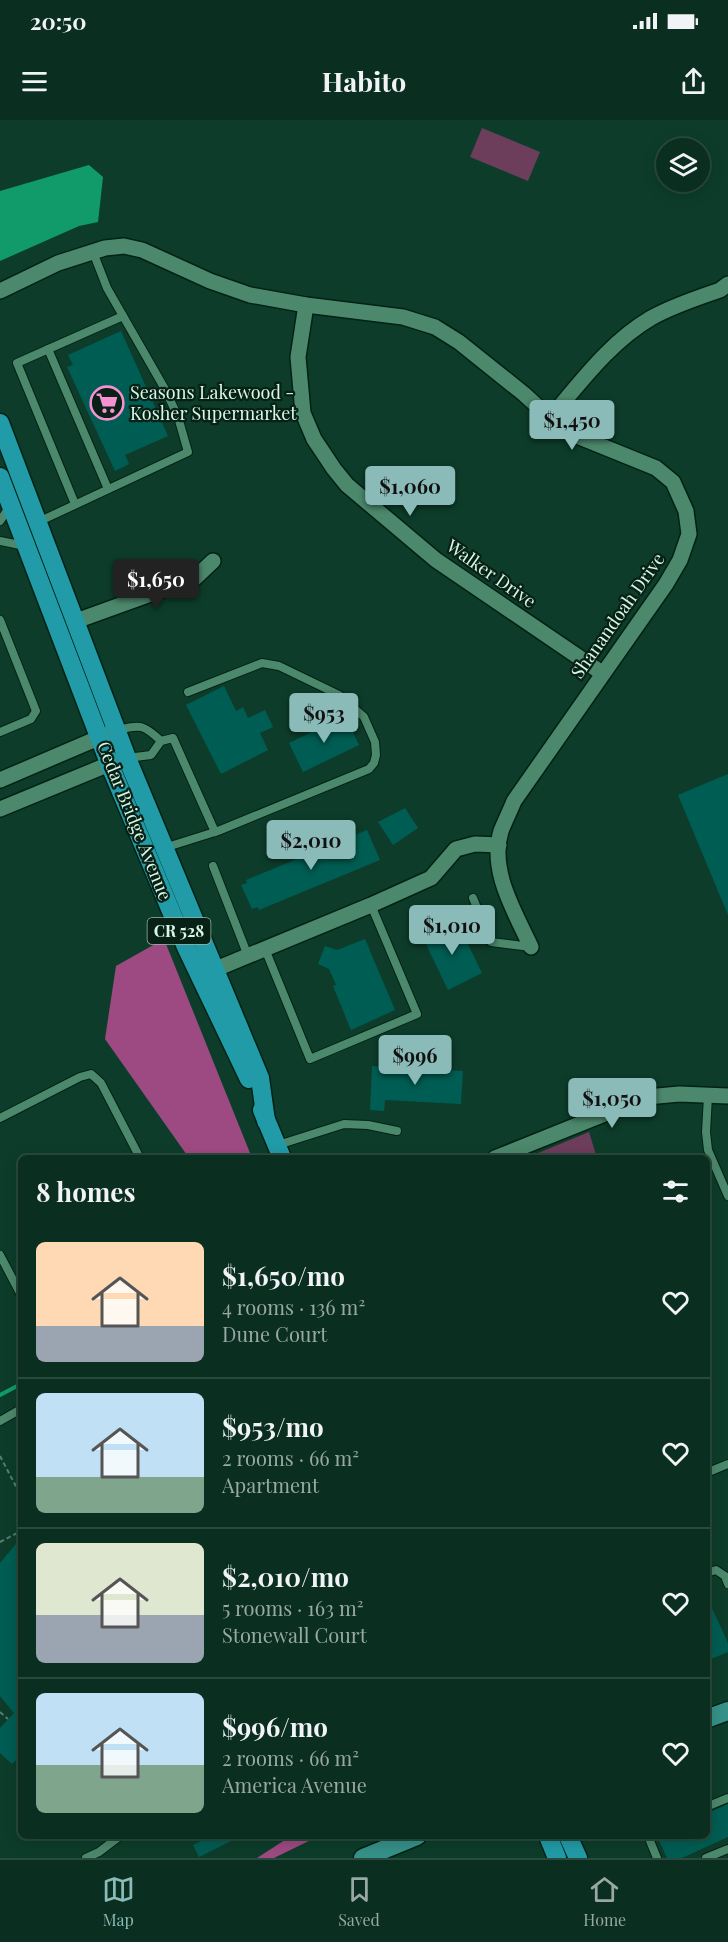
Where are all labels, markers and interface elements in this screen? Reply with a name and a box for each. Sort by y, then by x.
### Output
text: 20:50 [30,6,86,36]
text: Habito [322,63,406,99]
icon: menu [18,65,51,98]
icon: share [677,65,710,98]
map controls [656,138,710,192]
button: layers [656,138,710,192]
place label: Seasons Lakewood - Kosher Supermarket [130,380,297,425]
supermarket icon: Seasons Lakewood - Kosher Supermarket [89,385,125,421]
pin: $1,450 [523,400,621,451]
text: $1,450 [543,406,601,433]
pin: $1,060 [361,466,459,517]
text: $1,060 [379,472,441,499]
street label: Walker Drive [441,533,541,613]
street label: Shanandoah Drive [565,548,669,683]
pin: $1,650 [107,559,205,610]
text: $1,650 [127,565,185,592]
pin: $953 [288,693,360,744]
text: $953 [303,699,345,726]
street label: Cedar Bridge Avenue [92,738,178,904]
pin: $2,010 [262,820,360,871]
text: $2,010 [281,826,341,853]
pin: $1,010 [403,905,501,956]
text: $1,010 [423,911,481,938]
road number: CR 528 [148,918,210,944]
pin: $996 [379,1035,451,1086]
text: $996 [393,1041,437,1068]
pin: $1,050 [563,1078,661,1129]
text: $1,050 [582,1084,642,1111]
text: 8 homes [36,1174,135,1209]
icon: filters [659,1175,692,1208]
text: $1,650/mo [222,1258,345,1293]
icon: home [84,1266,156,1338]
icon: heart [659,1286,692,1319]
text: 4 rooms · 136 m² [222,1293,365,1320]
text: Dune Court [222,1320,327,1347]
text: $953/mo [222,1409,324,1444]
icon: home [84,1417,156,1489]
icon: heart [659,1437,692,1470]
text: 2 rooms · 66 m² [222,1444,359,1471]
text: Apartment [222,1471,319,1498]
text: $2,010/mo [222,1559,349,1594]
icon: home [84,1567,156,1639]
icon: heart [659,1587,692,1620]
text: 5 rooms · 163 m² [222,1594,364,1621]
text: Stonewall Court [222,1621,367,1648]
text: $996/mo [222,1709,328,1744]
icon: home [84,1717,156,1789]
icon: heart [659,1737,692,1770]
text: 2 rooms · 66 m² [222,1744,359,1771]
text: America Avenue [222,1771,367,1798]
tab: Map [102,1873,135,1930]
tab: Saved [338,1873,380,1930]
tab: Home [583,1873,626,1930]

